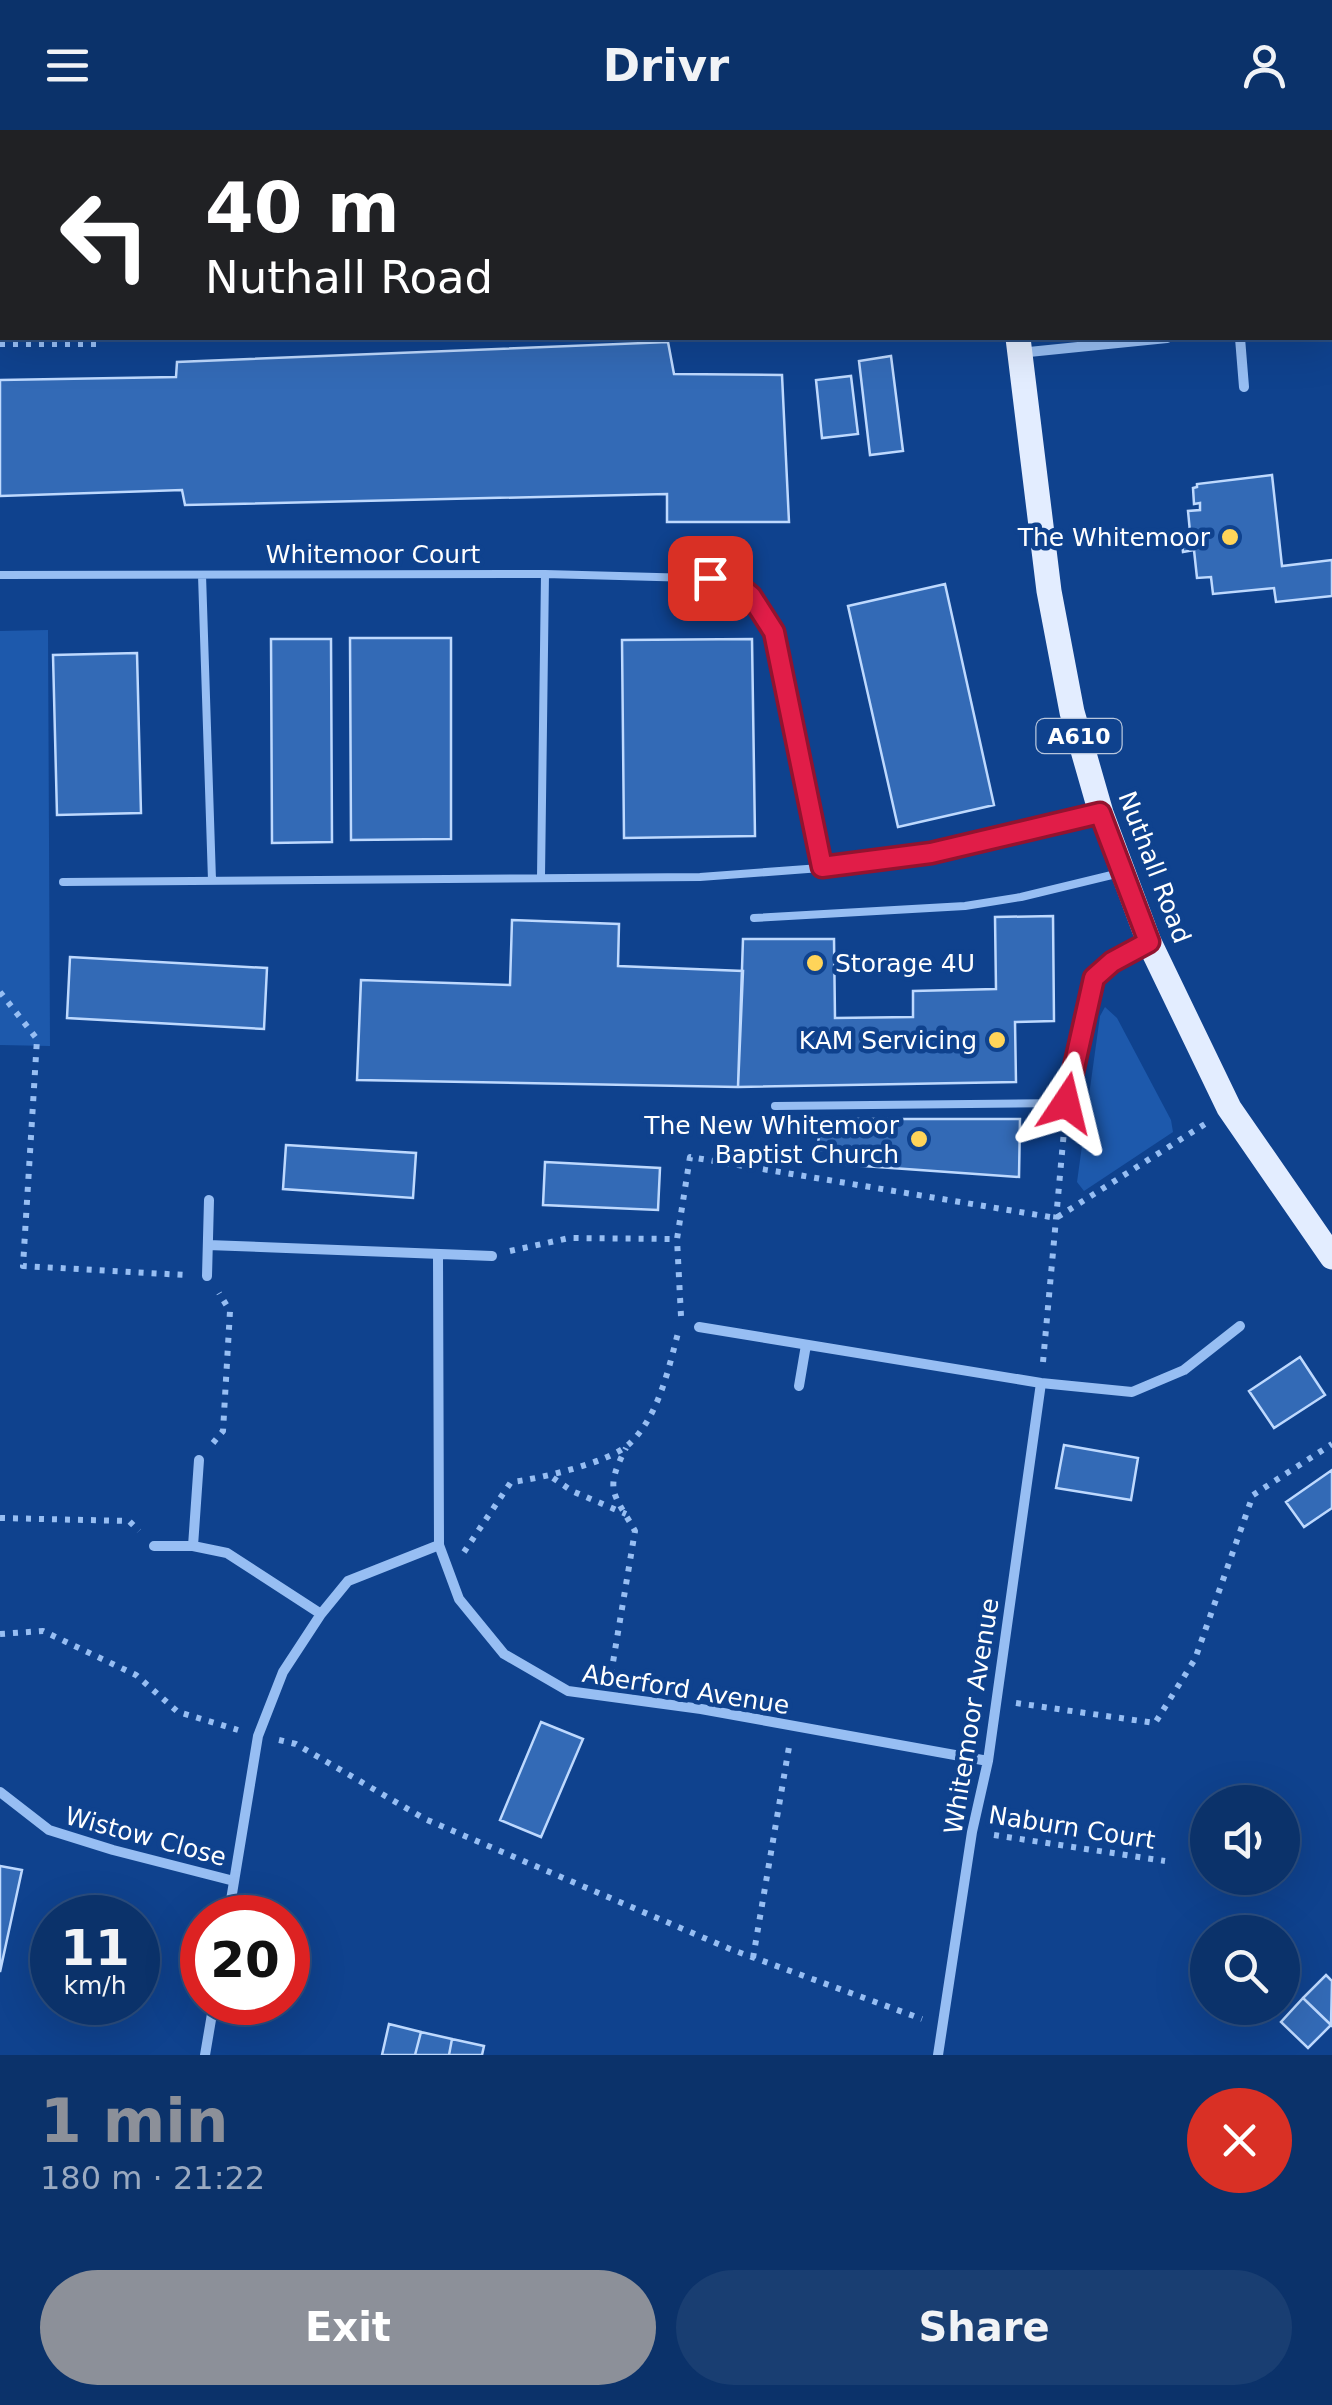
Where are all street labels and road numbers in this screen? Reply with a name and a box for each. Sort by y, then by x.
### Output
street label: Whitemoor Court [266,540,480,569]
road number: A610 [1036,719,1122,753]
street label: Nuthall Road [1112,787,1197,947]
street label: Whitemoor Avenue [938,1596,1004,1836]
street label: Aberford Avenue [580,1659,792,1720]
street label: Naburn Court [987,1800,1157,1855]
street label: Wistow Close [62,1801,230,1872]

